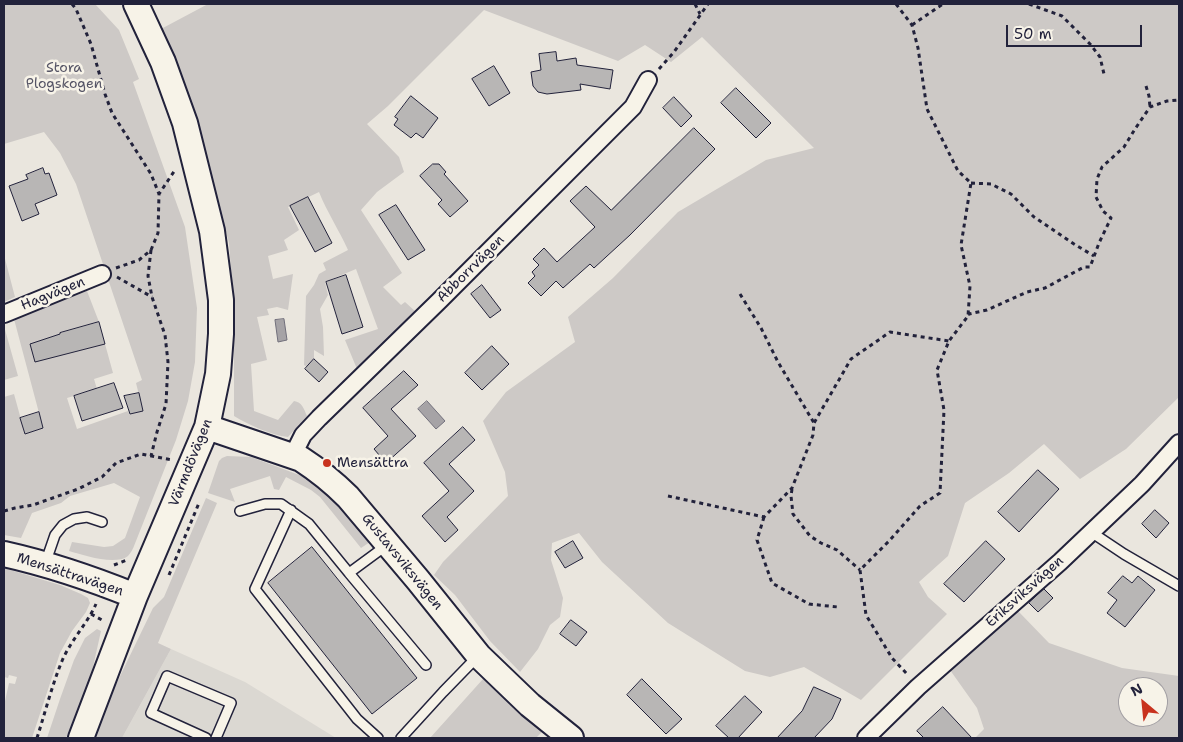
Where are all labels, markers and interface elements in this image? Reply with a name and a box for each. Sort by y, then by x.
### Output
scale bar [1008,15,1144,47]
text: 50 m [1014,24,1052,44]
park label: Stora Plogskogen [26,60,102,92]
street label: Abborrvägen [434,232,508,306]
street label: Hagvägen [19,274,87,314]
street label: Värmdövägen [166,417,216,509]
place label: Mensättra [337,455,408,471]
marker: Mensättra [321,457,333,469]
street label: Gustavsviksvägen [358,510,446,614]
street label: Mensättravägen [15,550,125,600]
street label: Eriksviksvägen [983,553,1067,631]
north arrow [1118,677,1168,727]
text: N [1127,679,1146,700]

